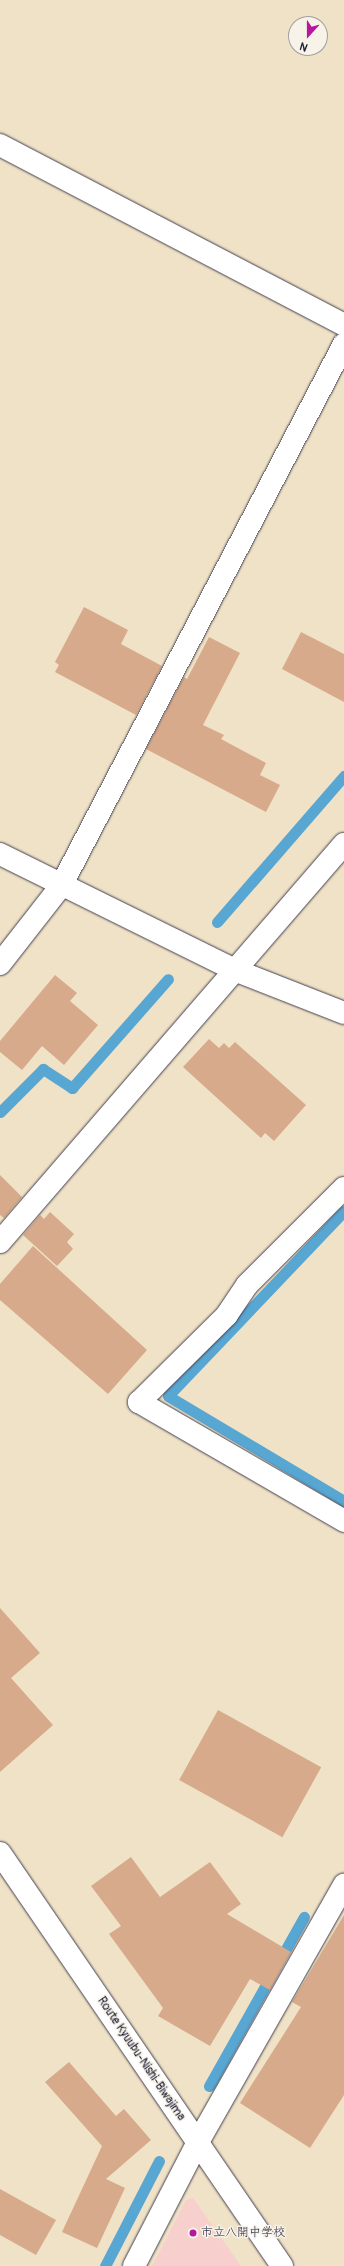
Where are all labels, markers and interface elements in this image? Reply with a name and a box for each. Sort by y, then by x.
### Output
north arrow [288,16,328,56]
text: N [298,39,310,54]
street label: Route Kyuubu-Nishi-Biwajima [94,1994,188,2124]
place label: 市立八開中学校 [201,2226,285,2240]
marker: 市立八開中学校 [188,2228,198,2238]

